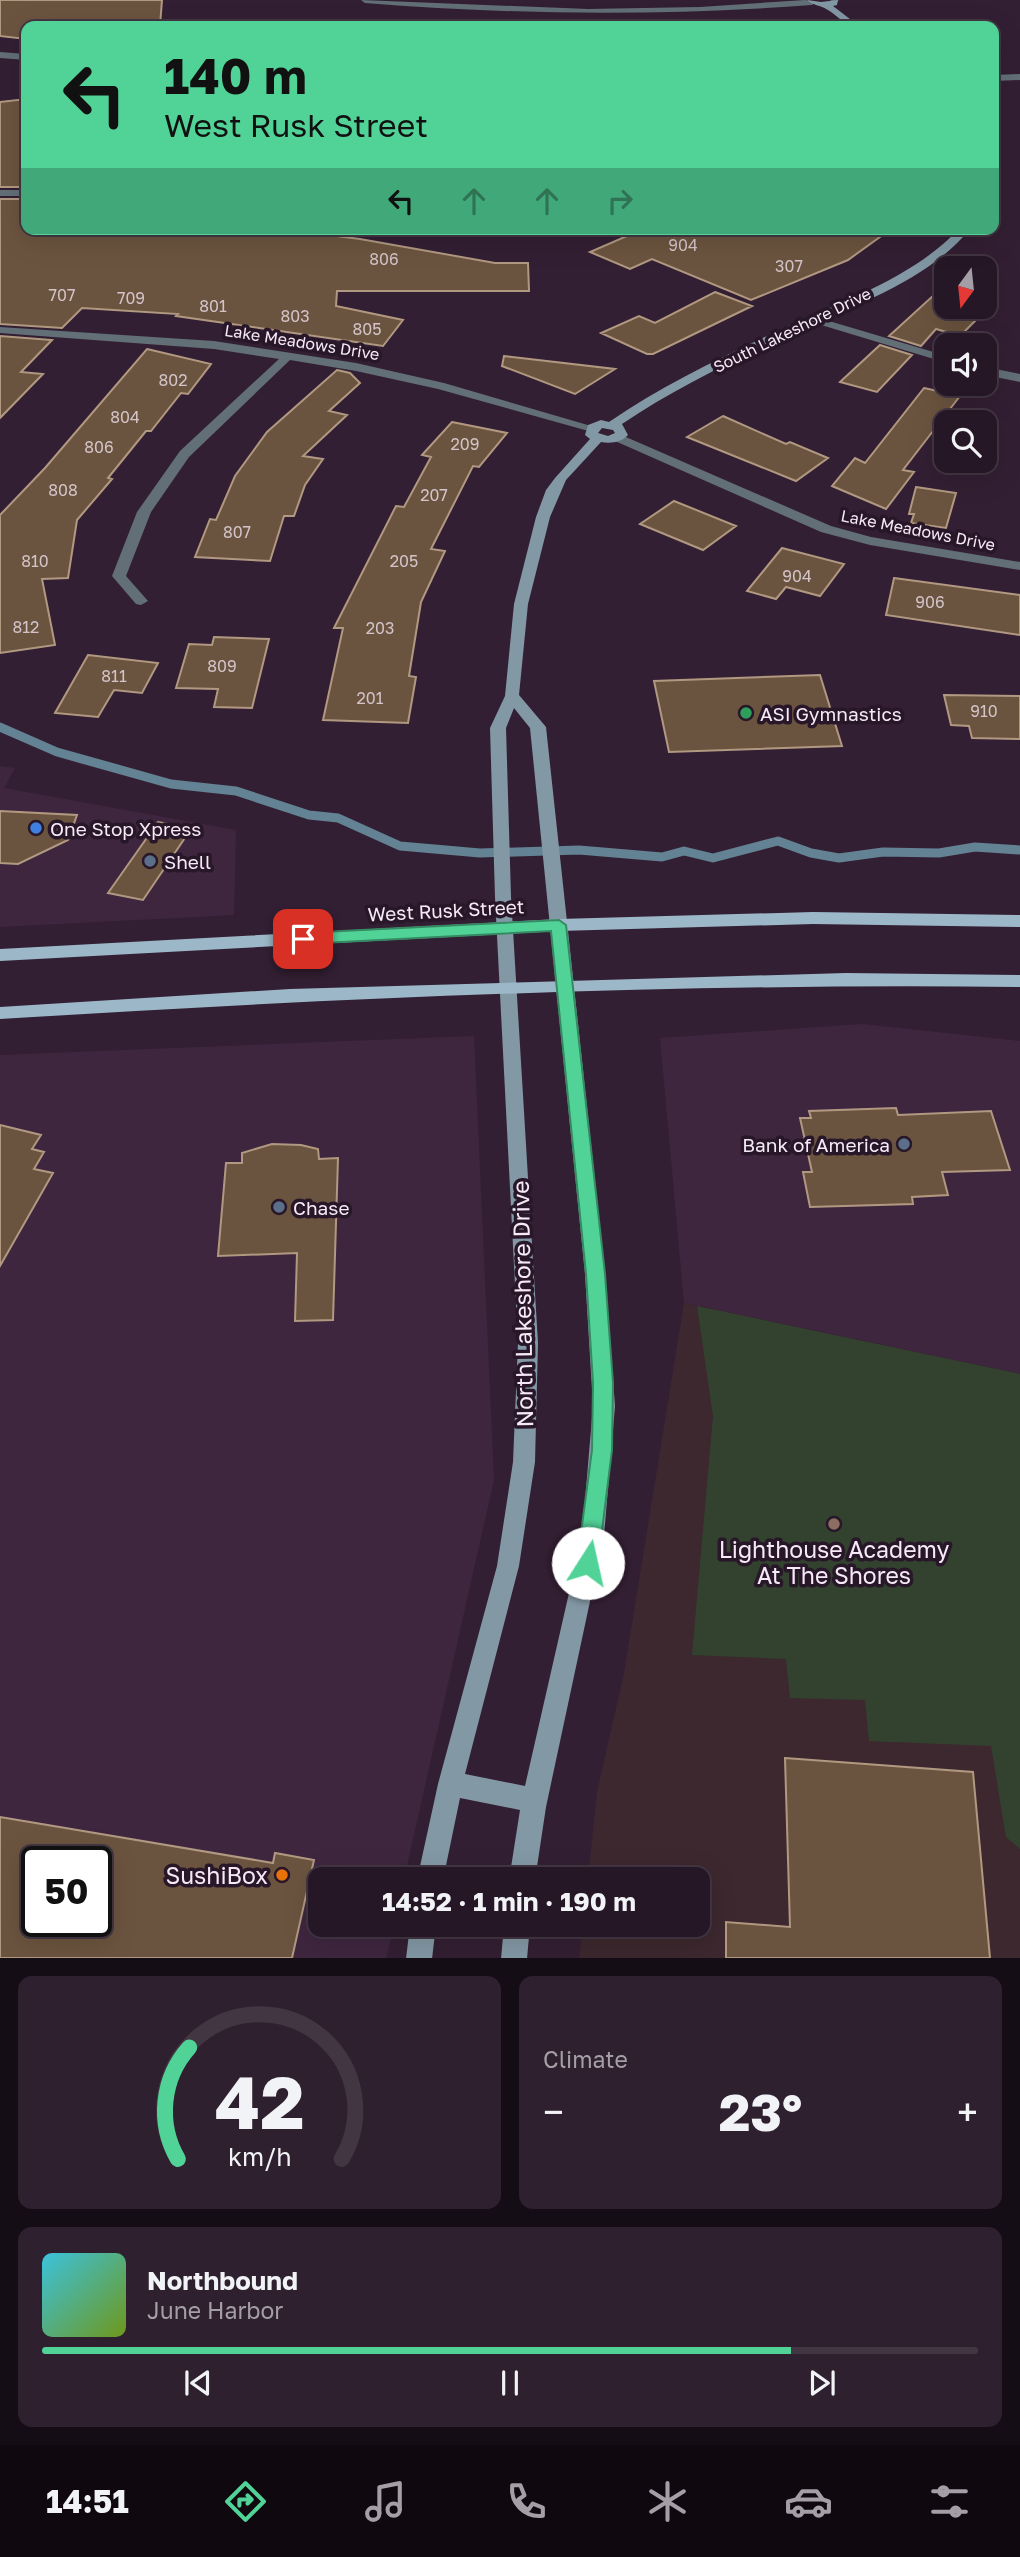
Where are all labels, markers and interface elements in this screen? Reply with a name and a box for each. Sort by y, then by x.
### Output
text: 140 m [164,46,307,105]
icon: left [49,49,140,140]
text: West Rusk Street [164,106,428,144]
icon: left [382,182,420,220]
icon: ahead [455,182,493,220]
icon: ahead [528,182,566,220]
icon: right [601,182,639,220]
house number: 904 [668,235,698,255]
house number: 806 [369,249,399,269]
house number: 307 [775,256,803,276]
north arrow [934,256,998,318]
map controls [934,256,997,473]
street label: South Lakeshore Drive [710,283,874,377]
house number: 707 [49,285,75,305]
house number: 709 [117,288,145,308]
house number: 801 [199,296,227,316]
house number: 803 [280,306,310,326]
house number: 805 [353,319,381,339]
street label: Lake Meadows Drive [223,320,381,364]
button: sound [934,333,997,396]
house number: 802 [159,370,187,390]
house number: 804 [110,407,140,427]
button: search [934,410,997,473]
house number: 209 [451,434,479,454]
house number: 806 [84,437,114,457]
house number: 808 [48,480,78,500]
house number: 207 [420,485,448,505]
street label: Lake Meadows Drive [839,505,997,555]
house number: 807 [223,522,251,542]
house number: 810 [21,551,49,571]
house number: 205 [390,551,418,571]
house number: 904 [782,566,812,586]
house number: 906 [915,592,945,612]
house number: 812 [13,617,39,637]
house number: 203 [366,618,394,638]
house number: 809 [207,656,237,676]
house number: 811 [101,666,127,686]
house number: 201 [357,688,384,708]
house number: 910 [970,701,998,721]
place label: ASI Gymnastics [760,702,902,725]
marker: ASI Gymnastics [738,705,754,721]
place label: One Stop Xpress [50,817,201,840]
marker: One Stop Xpress [28,820,44,836]
place label: Shell [164,850,211,873]
marker: Shell [142,853,158,869]
street label: West Rusk Street [367,894,525,926]
pin [273,909,333,969]
icon: arrive [284,920,322,958]
place label: Bank of America [742,1133,890,1156]
marker: Bank of America [896,1136,912,1152]
street label: North Lakeshore Drive [506,1180,538,1428]
place label: Chase [293,1196,349,1219]
marker: Chase [271,1199,287,1215]
marker: Lighthouse Academy At The Shores [826,1516,842,1532]
position arrow [551,1526,625,1600]
place label: Lighthouse Academy At The Shores [719,1535,949,1589]
speed limit sign: 50 [21,1846,112,1937]
place label: SushiBox [165,1861,268,1889]
marker: SushiBox [274,1867,290,1883]
text: 14:52 · 1 min · 190 m [382,1886,636,1917]
text: Climate [543,2045,628,2073]
text: 42 [215,2058,304,2145]
text: 23° [719,2080,802,2142]
text: − [543,2089,564,2134]
text: + [957,2089,978,2134]
text: km/h [228,2140,291,2171]
text: Northbound [147,2265,298,2296]
text: June Harbor [147,2296,283,2324]
icon: previous [179,2364,217,2402]
icon: pause [491,2364,529,2402]
icon: next [803,2364,841,2402]
icon: directions [221,2477,270,2526]
icon: music [361,2477,410,2526]
icon: phone [502,2477,551,2526]
icon: climate [643,2477,692,2526]
icon: car [784,2477,833,2526]
icon: filters [925,2477,974,2526]
text: 14:51 [46,2482,129,2520]

